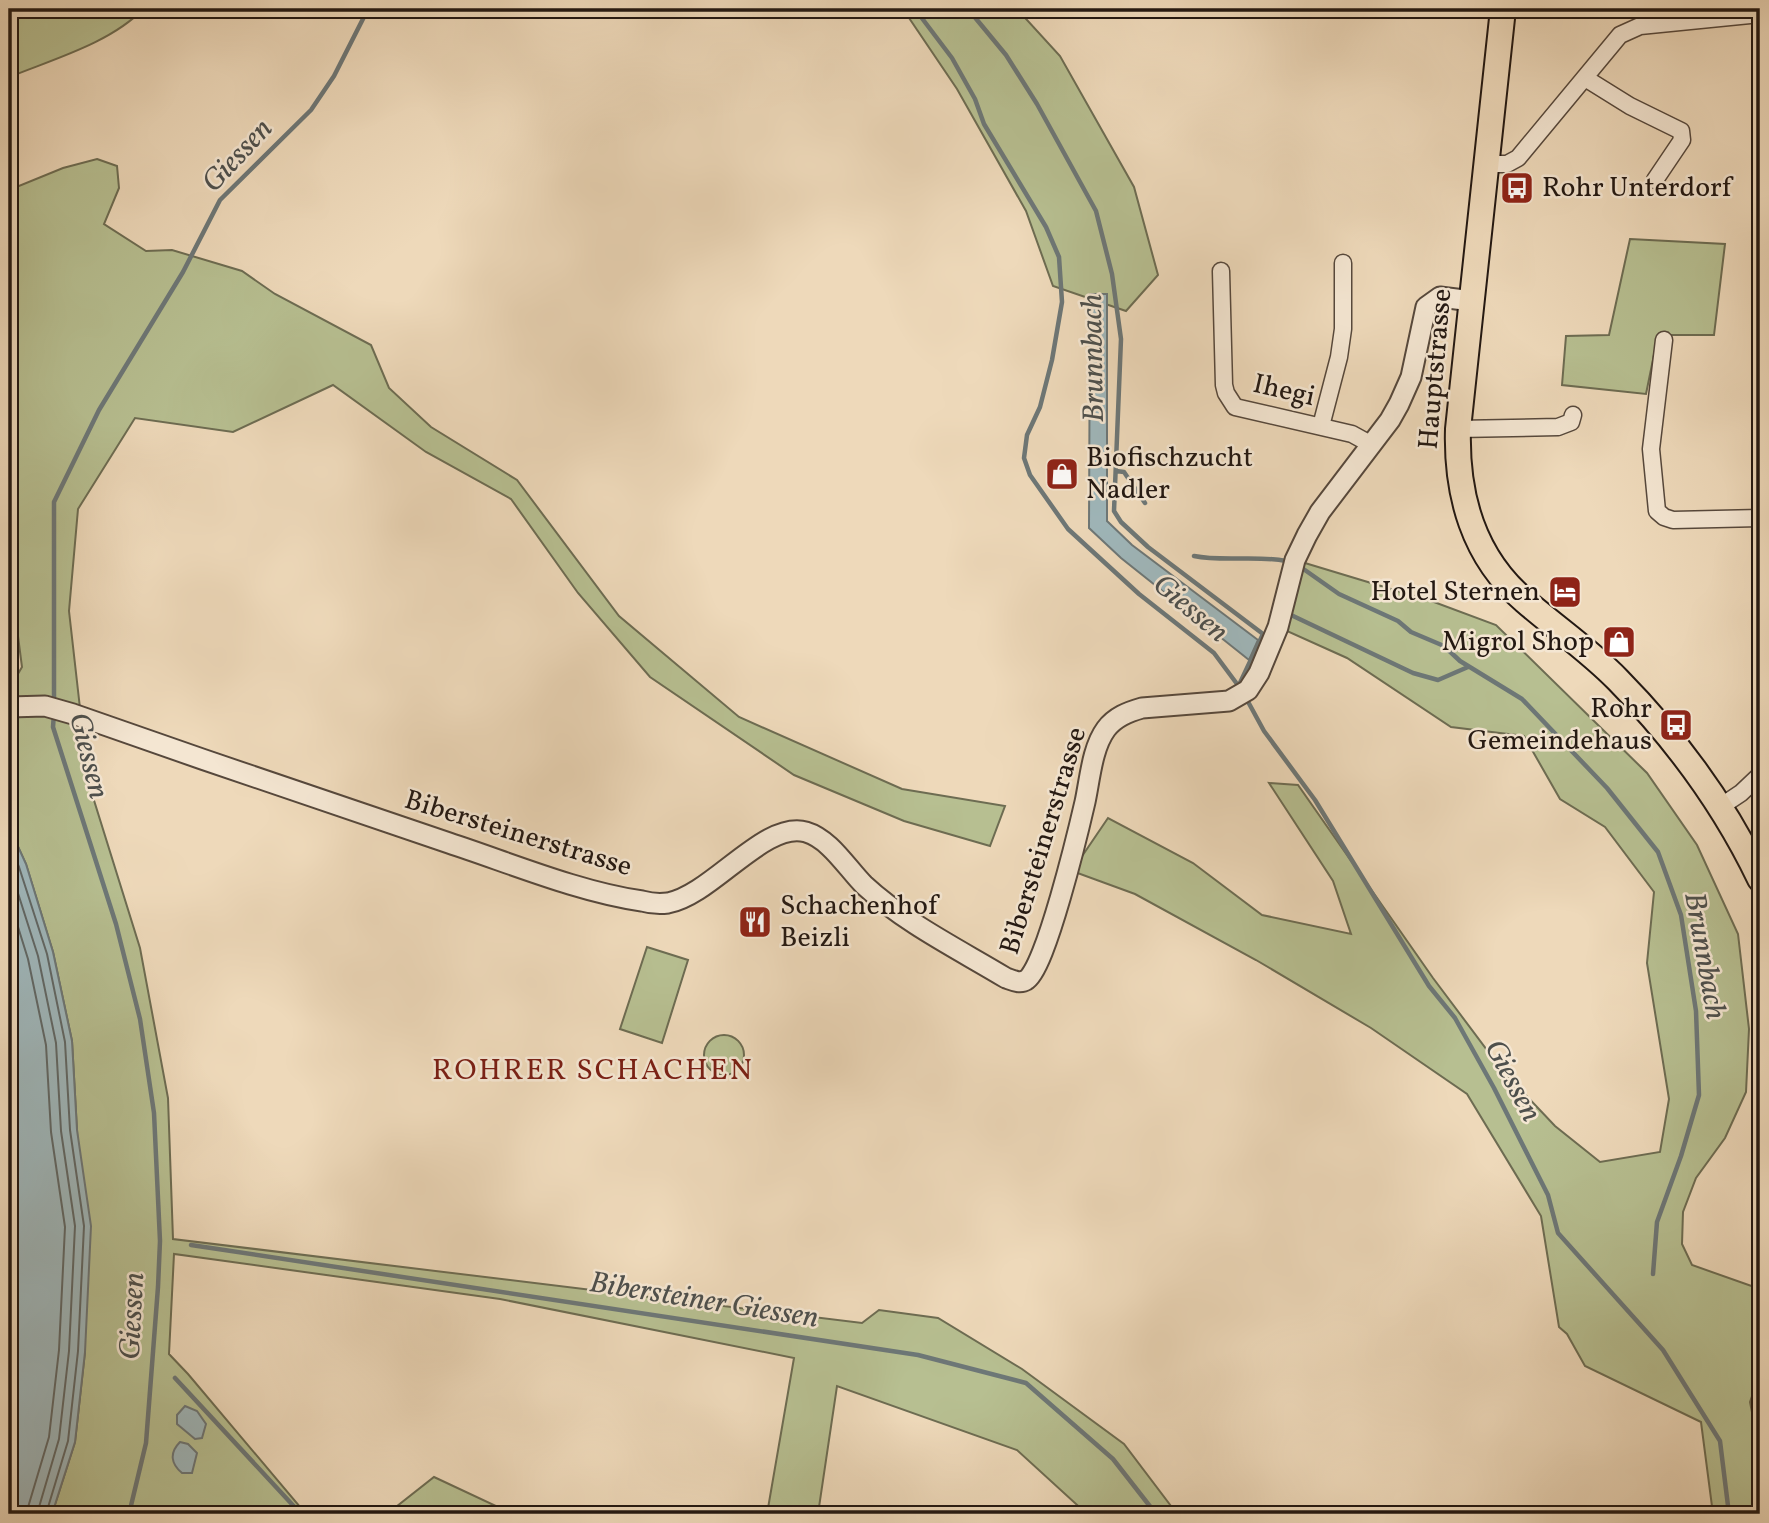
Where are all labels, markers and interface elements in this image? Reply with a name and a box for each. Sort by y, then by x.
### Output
water label: Giessen [193,110,283,202]
bus stop icon: Rohr Unterdorf [1498,169,1536,207]
place label: Rohr Unterdorf [1542,169,1734,208]
street label: Hauptstrasse [1410,287,1462,451]
water label: Brunnbach [1072,293,1116,423]
street label: Ihegi [1249,365,1319,417]
place label: Biofischzucht Nadler [1086,439,1253,510]
shop icon: Biofischzucht Nadler [1043,455,1081,493]
water label: Giessen [1143,565,1237,653]
place label: Hotel Sternen [1371,573,1540,612]
hotel icon: Hotel Sternen [1546,573,1584,611]
place label: Migrol Shop [1442,623,1594,662]
shop icon: Migrol Shop [1600,623,1638,661]
place label: Rohr Gemeindehaus [1468,690,1652,761]
bus stop icon: Rohr Gemeindehaus [1657,706,1695,744]
water label: Giessen [57,709,119,803]
street label: Bibersteinerstrasse [991,723,1097,959]
street label: Bibersteinerstrasse [400,781,636,887]
place label: Schachenhof Beizli [780,887,940,958]
water label: Brunnbach [1672,889,1736,1023]
restaurant icon: Schachenhof Beizli [736,903,774,941]
water label: Giessen [1473,1033,1551,1129]
district label: ROHRER SCHACHEN [432,1050,754,1092]
water label: Bibersteiner Giessen [587,1262,821,1340]
water label: Giessen [110,1271,156,1361]

